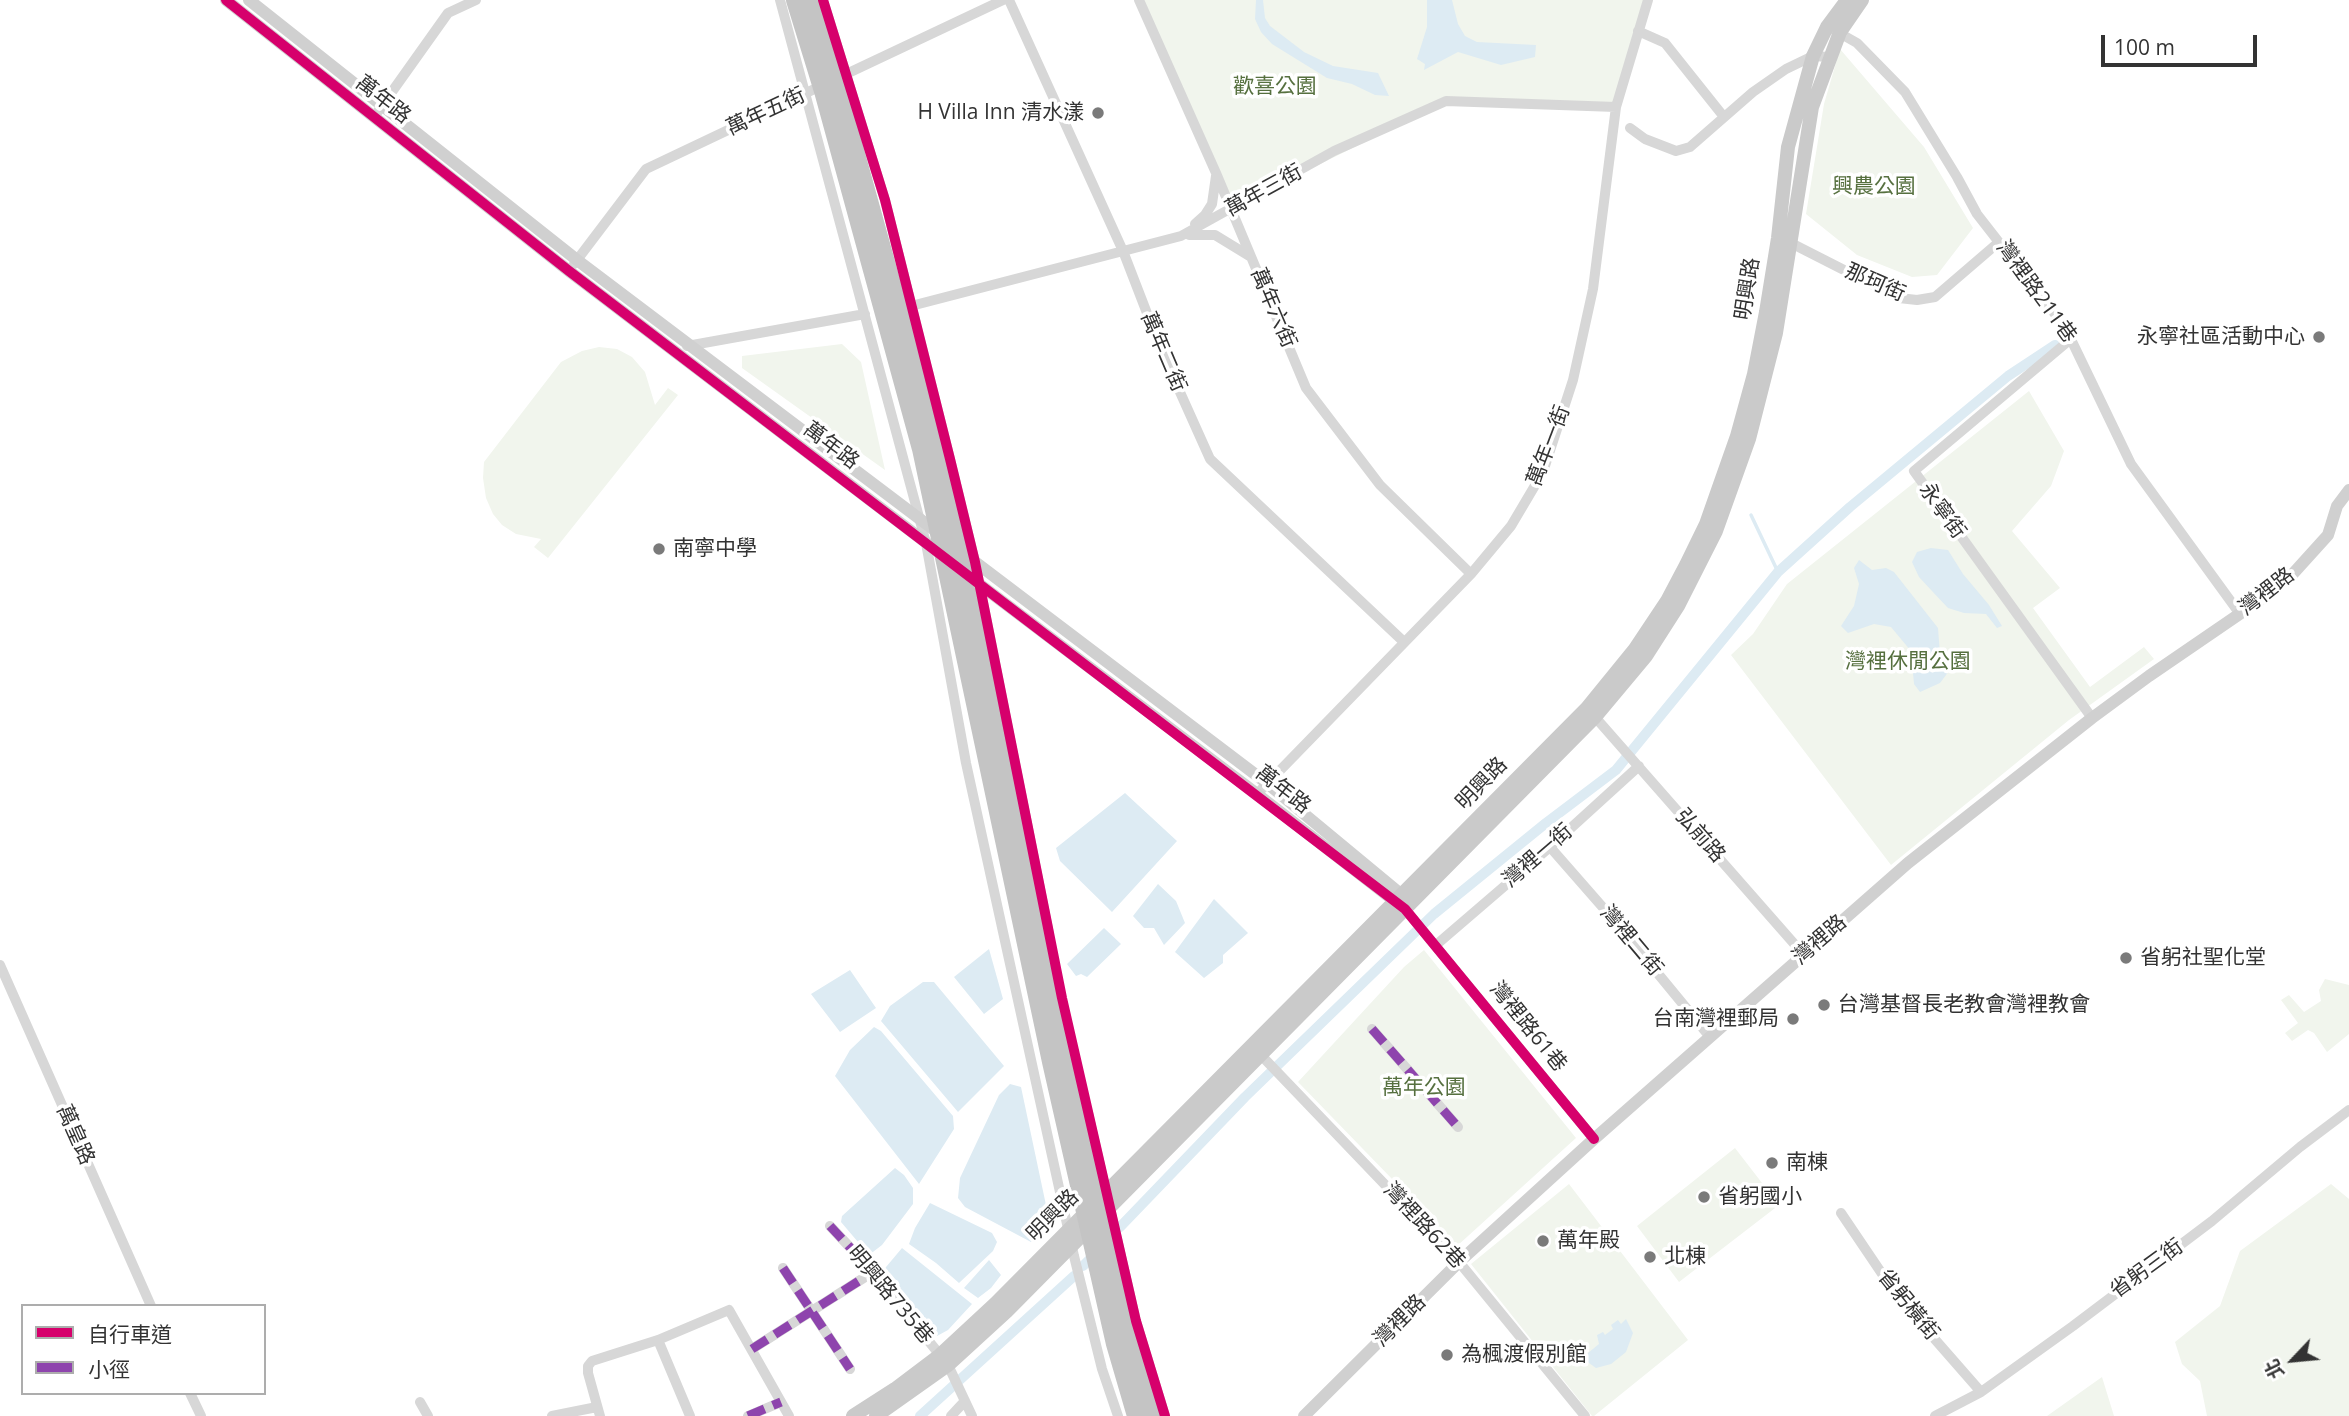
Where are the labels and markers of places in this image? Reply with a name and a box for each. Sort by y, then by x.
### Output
place label: H Villa Inn 清水漾 [917,100,1084,126]
marker: H Villa Inn 清水漾 [1090,105,1106,121]
place label: 永寧社區活動中心 [2137,324,2305,350]
marker: 永寧社區活動中心 [2311,329,2327,345]
place label: 南寧中學 [673,536,757,562]
marker: 南寧中學 [651,541,667,557]
place label: 省躬社聖化堂 [2140,945,2266,971]
marker: 省躬社聖化堂 [2118,950,2134,966]
place label: 台灣基督長老教會灣裡教會 [1838,992,2090,1018]
marker: 台灣基督長老教會灣裡教會 [1816,997,1832,1013]
place label: 台南灣裡郵局 [1653,1006,1779,1032]
marker: 台南灣裡郵局 [1785,1011,1801,1027]
place label: 南棟 [1786,1150,1828,1176]
marker: 南棟 [1764,1155,1780,1171]
place label: 省躬國小 [1718,1184,1802,1210]
marker: 省躬國小 [1696,1189,1712,1205]
place label: 萬年殿 [1557,1228,1620,1254]
marker: 萬年殿 [1535,1233,1551,1249]
place label: 北棟 [1664,1244,1706,1270]
marker: 北棟 [1642,1249,1658,1265]
place label: 為楓渡假別館 [1461,1342,1587,1368]
marker: 為楓渡假別館 [1439,1347,1455,1363]

